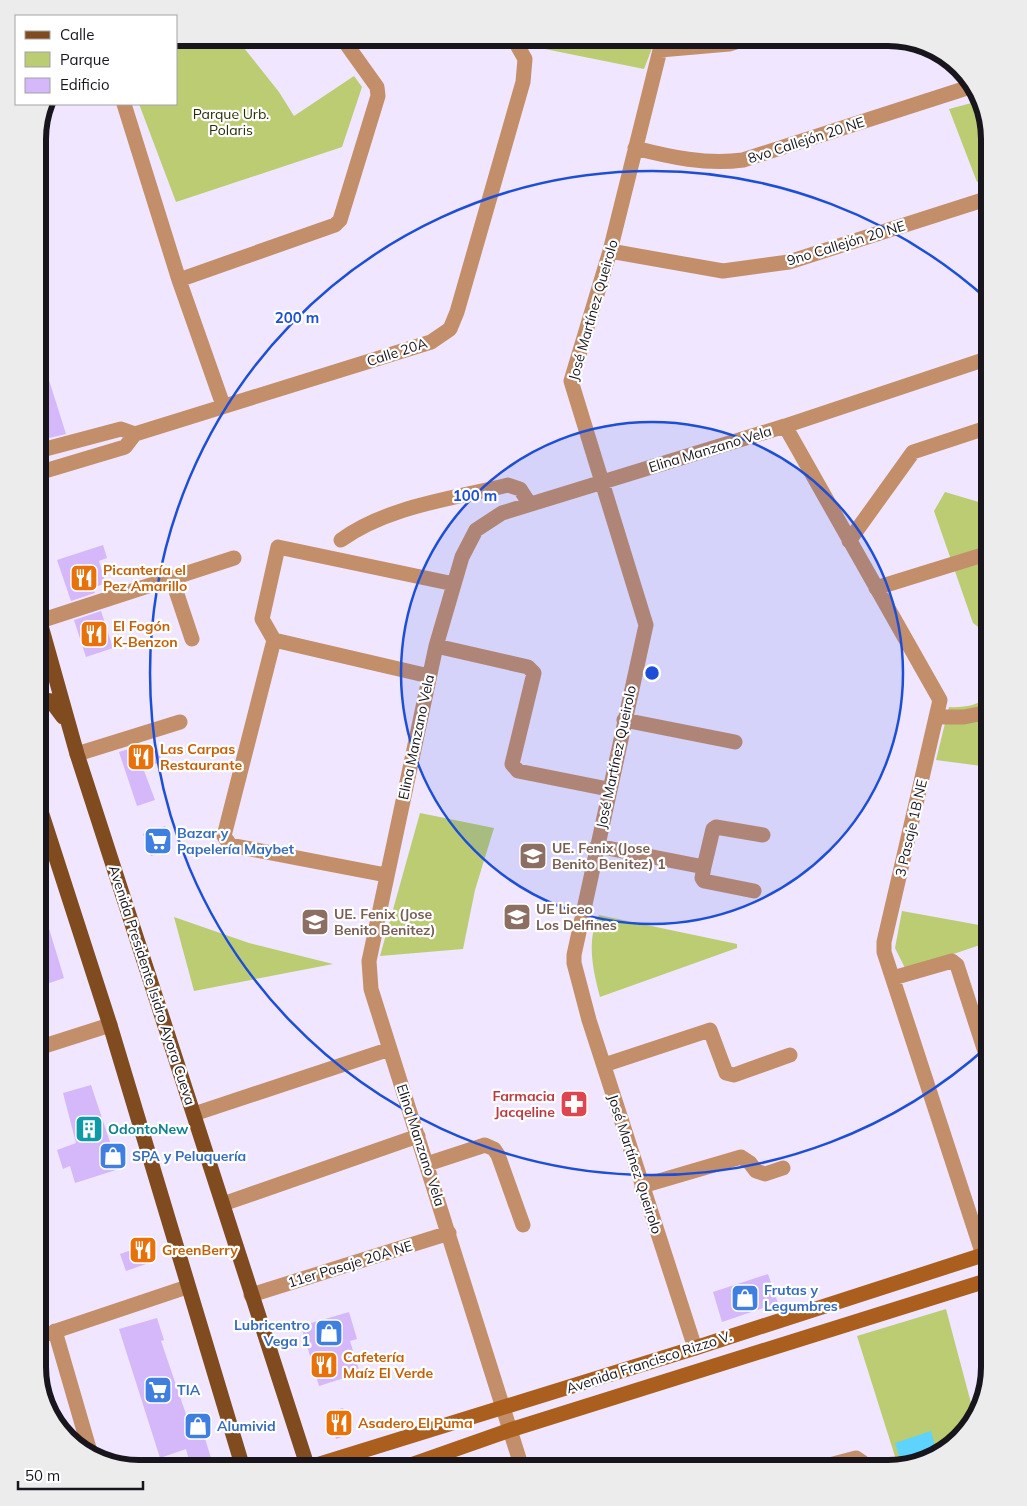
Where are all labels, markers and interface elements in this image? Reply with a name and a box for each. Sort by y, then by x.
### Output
legend [15,15,178,105]
text: Calle [60,25,94,44]
text: Parque [60,50,110,69]
text: Edificio [60,75,110,94]
park label: Parque Urb. Polaris [193,105,269,139]
street label: 8vo Callejón 20 NE [745,113,867,167]
street label: 9no Callejón 20 NE [785,216,907,270]
street label: José Martínez Queirolo [564,237,622,383]
text: 200 m [275,308,319,327]
street label: Calle 20A [364,334,430,370]
street label: Elina Manzano Vela [646,422,774,476]
text: 100 m [453,486,497,505]
place label: Picantería el Pez Amarillo [103,561,187,595]
restaurant icon: Picantería el Pez Amarillo [69,563,99,593]
place label: El Fogón K-Benzon [113,617,178,651]
restaurant icon: El Fogón K-Benzon [79,619,109,649]
centre of rings [643,664,661,682]
street label: Elina Manzano Vela [394,673,438,801]
street label: José Martínez Queirolo [592,684,640,830]
place label: Las Carpas Restaurante [160,740,242,774]
restaurant icon: Las Carpas Restaurante [126,742,156,772]
street label: 3 Pasaje 1B NE [891,778,931,878]
place label: Bazar y Papelería Maybet [177,824,295,858]
supermarket icon: Bazar y Papelería Maybet [143,826,173,856]
place label: UE. Fenix (Jose Benito Benitez) 1 [552,839,666,873]
school or university icon: UE. Fenix (Jose Benito Benitez) 1 [518,841,548,871]
street label: Avenida Presidente Isidro Ayora Cueva [105,863,199,1107]
place label: UE Liceo Los Delfines [536,900,617,934]
school or university icon: UE Liceo Los Delfines [502,902,532,932]
place label: UE. Fenix (Jose Benito Benitez) [334,905,435,939]
school or university icon: UE. Fenix (Jose Benito Benitez) [300,907,330,937]
street label: Elina Manzano Vela [393,1082,449,1208]
place label: Farmacia Jacqeline [492,1087,555,1121]
pharmacy icon: Farmacia Jacqeline [559,1089,589,1119]
street label: José Martínez Queirolo [604,1092,666,1236]
building icon: OdontoNew [74,1114,104,1144]
place label: OdontoNew [108,1120,189,1138]
shop icon: SPA y Peluquería [98,1141,128,1171]
place label: SPA y Peluquería [132,1147,246,1165]
restaurant icon: GreenBerry [128,1235,158,1265]
street label: 11er Pasaje 20A NE [285,1236,415,1292]
place label: GreenBerry [162,1241,238,1259]
place label: Frutas y Legumbres [764,1281,838,1315]
shop icon: Frutas y Legumbres [730,1283,760,1313]
place label: Lubricentro Vega 1 [234,1316,310,1350]
shop icon: Lubricentro Vega 1 [314,1318,344,1348]
street label: Avenida Francisco Rizzo V. [564,1327,734,1397]
place label: Cafetería Maíz El Verde [343,1348,433,1382]
restaurant icon: Cafetería Maíz El Verde [309,1350,339,1380]
supermarket icon: TIA [143,1375,173,1405]
place label: TIA [177,1381,201,1399]
restaurant icon: Asadero El Puma [324,1408,354,1438]
shop icon: Alumivid [183,1411,213,1441]
place label: Asadero El Puma [358,1414,473,1432]
place label: Alumivid [217,1417,276,1435]
scale bar [18,1458,142,1490]
text: 50 m [25,1466,60,1485]

